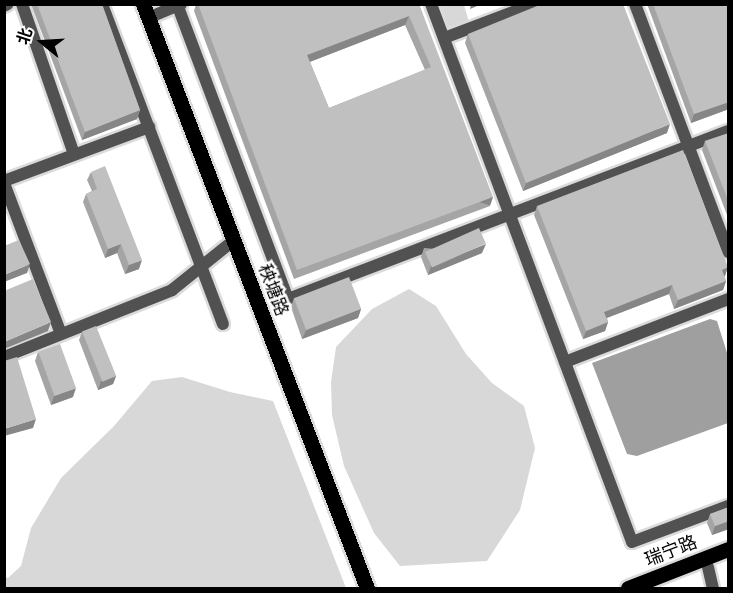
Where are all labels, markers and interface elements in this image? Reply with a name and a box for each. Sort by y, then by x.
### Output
north arrow [12,12,72,72]
text: 北 [13,26,36,47]
street label: 秧塘路 [253,261,293,319]
street label: 瑞宁路 [642,531,700,571]

